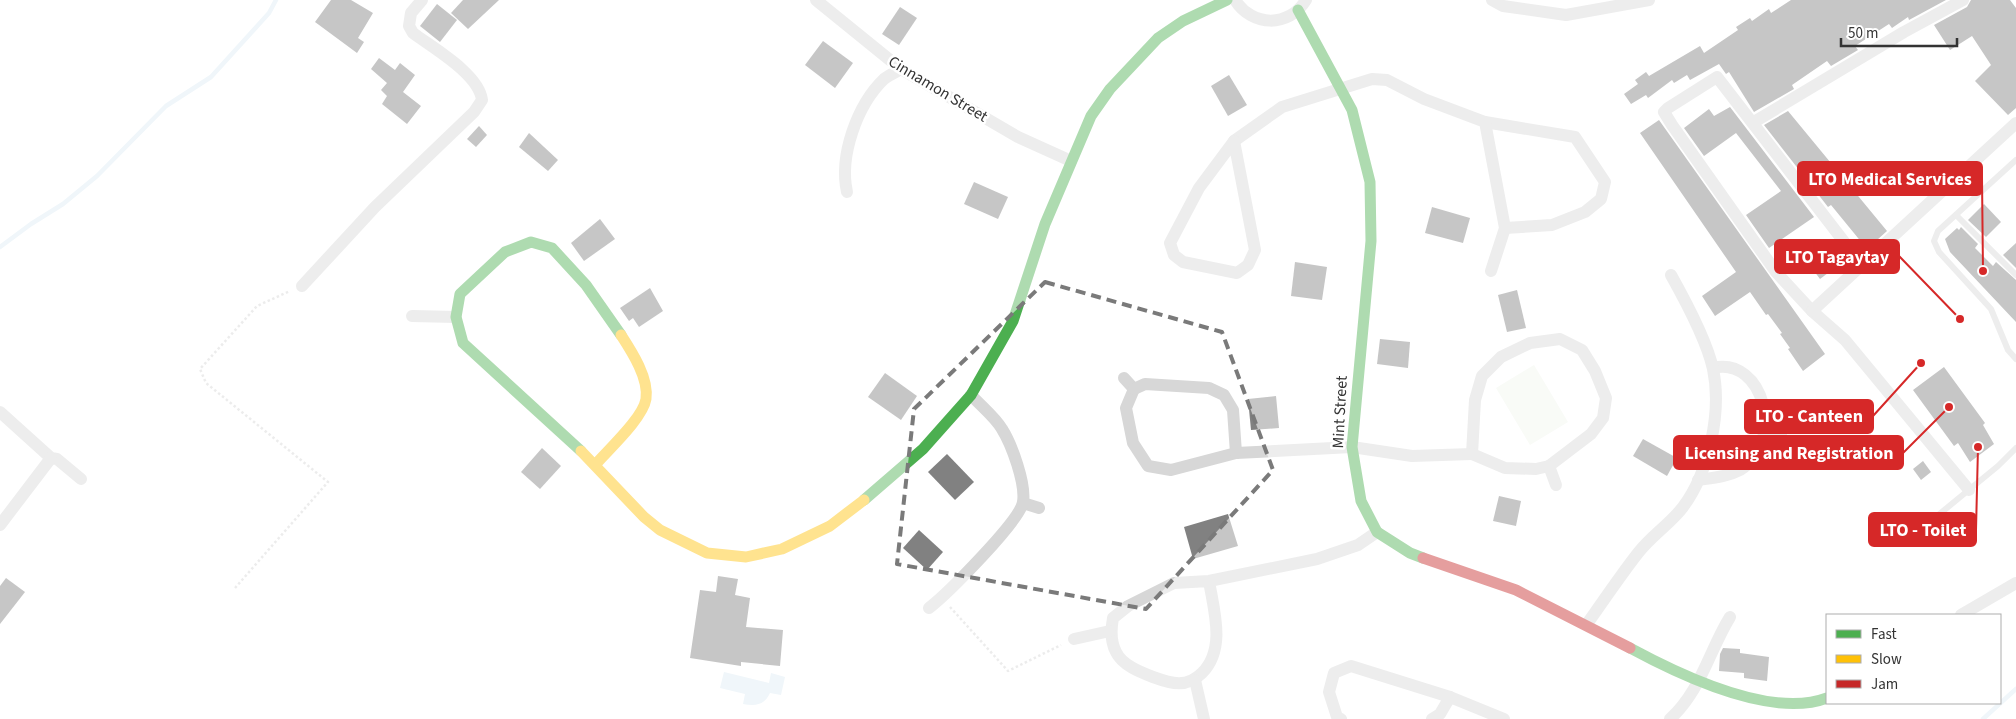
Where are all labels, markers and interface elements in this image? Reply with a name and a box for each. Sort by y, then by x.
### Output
scale bar [1841,15,1957,47]
text: 50 m [1848,23,1878,44]
street label: Cinnamon Street [884,51,992,128]
callout: LTO Medical Services [1798,162,1982,195]
text: LTO Medical Services [1808,167,1972,192]
callout: LTO Tagaytay [1775,240,1899,273]
text: LTO Tagaytay [1785,245,1890,270]
street label: Mint Street [1327,374,1353,449]
callout: LTO - Canteen [1745,400,1873,433]
text: LTO - Canteen [1755,404,1863,429]
callout: Licensing and Registration [1674,436,1903,469]
text: Licensing and Registration [1684,441,1894,466]
callout: LTO - Toilet [1869,513,1976,546]
text: LTO - Toilet [1880,518,1967,543]
legend [1826,614,2001,704]
text: Fast [1871,624,1897,645]
text: Slow [1871,649,1902,670]
text: Jam [1871,674,1898,695]

